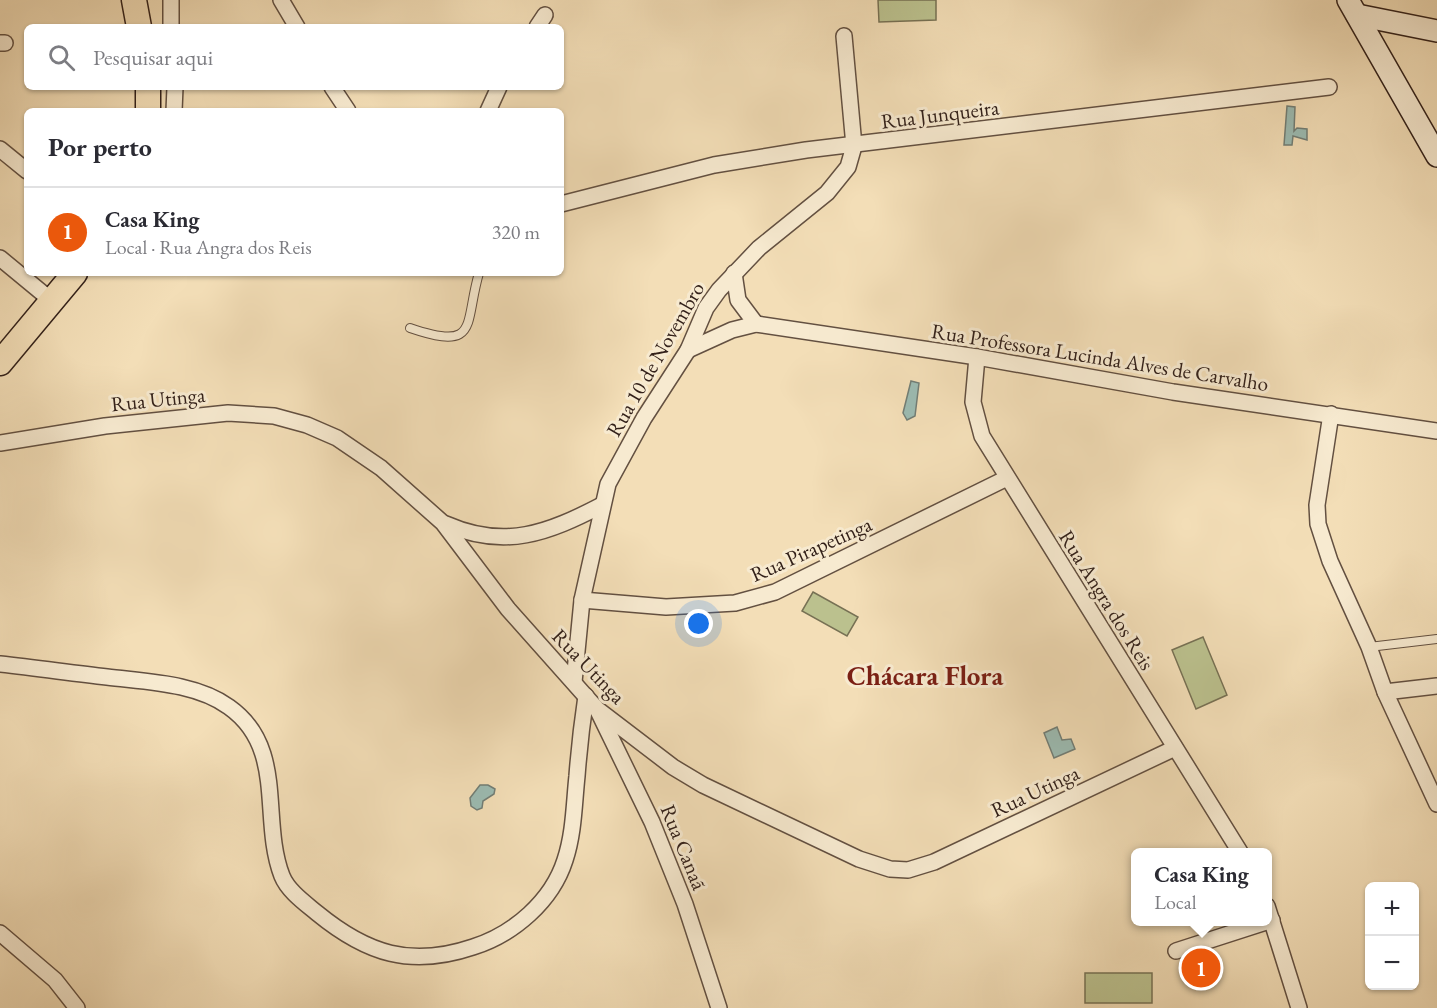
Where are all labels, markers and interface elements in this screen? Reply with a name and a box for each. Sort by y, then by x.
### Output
search box [24,24,564,90]
icon: search [45,41,78,74]
text: Pesquisar aqui [93,43,213,72]
street label: Rua Junqueira [879,93,1001,135]
text: Por perto [48,130,152,164]
text: Casa King [105,205,199,234]
text: 1 [62,219,73,245]
text: 320 m [492,219,540,245]
text: Local · Rua Angra dos Reis [105,234,312,260]
street label: Rua 10 de Novembro [600,277,710,441]
street label: Rua Professora Lucinda Alves de Carvalho [929,317,1271,397]
street label: Rua Utinga [110,381,207,417]
street label: Rua Pirapetinga [746,510,877,588]
street label: Rua Angra dos Reis [1053,525,1161,675]
your location [684,609,713,638]
street label: Rua Utinga [546,623,632,710]
district label: Chácara Flora [847,658,1003,693]
street label: Rua Utinga [986,759,1084,823]
street label: Rua Canaã [655,800,714,894]
popup [1131,848,1272,926]
text: Casa King [1154,860,1249,889]
map controls [1365,882,1419,990]
button: + [1365,882,1419,936]
text: Local [1154,889,1196,915]
button: − [1365,936,1419,990]
pin: 1 [1182,946,1220,990]

